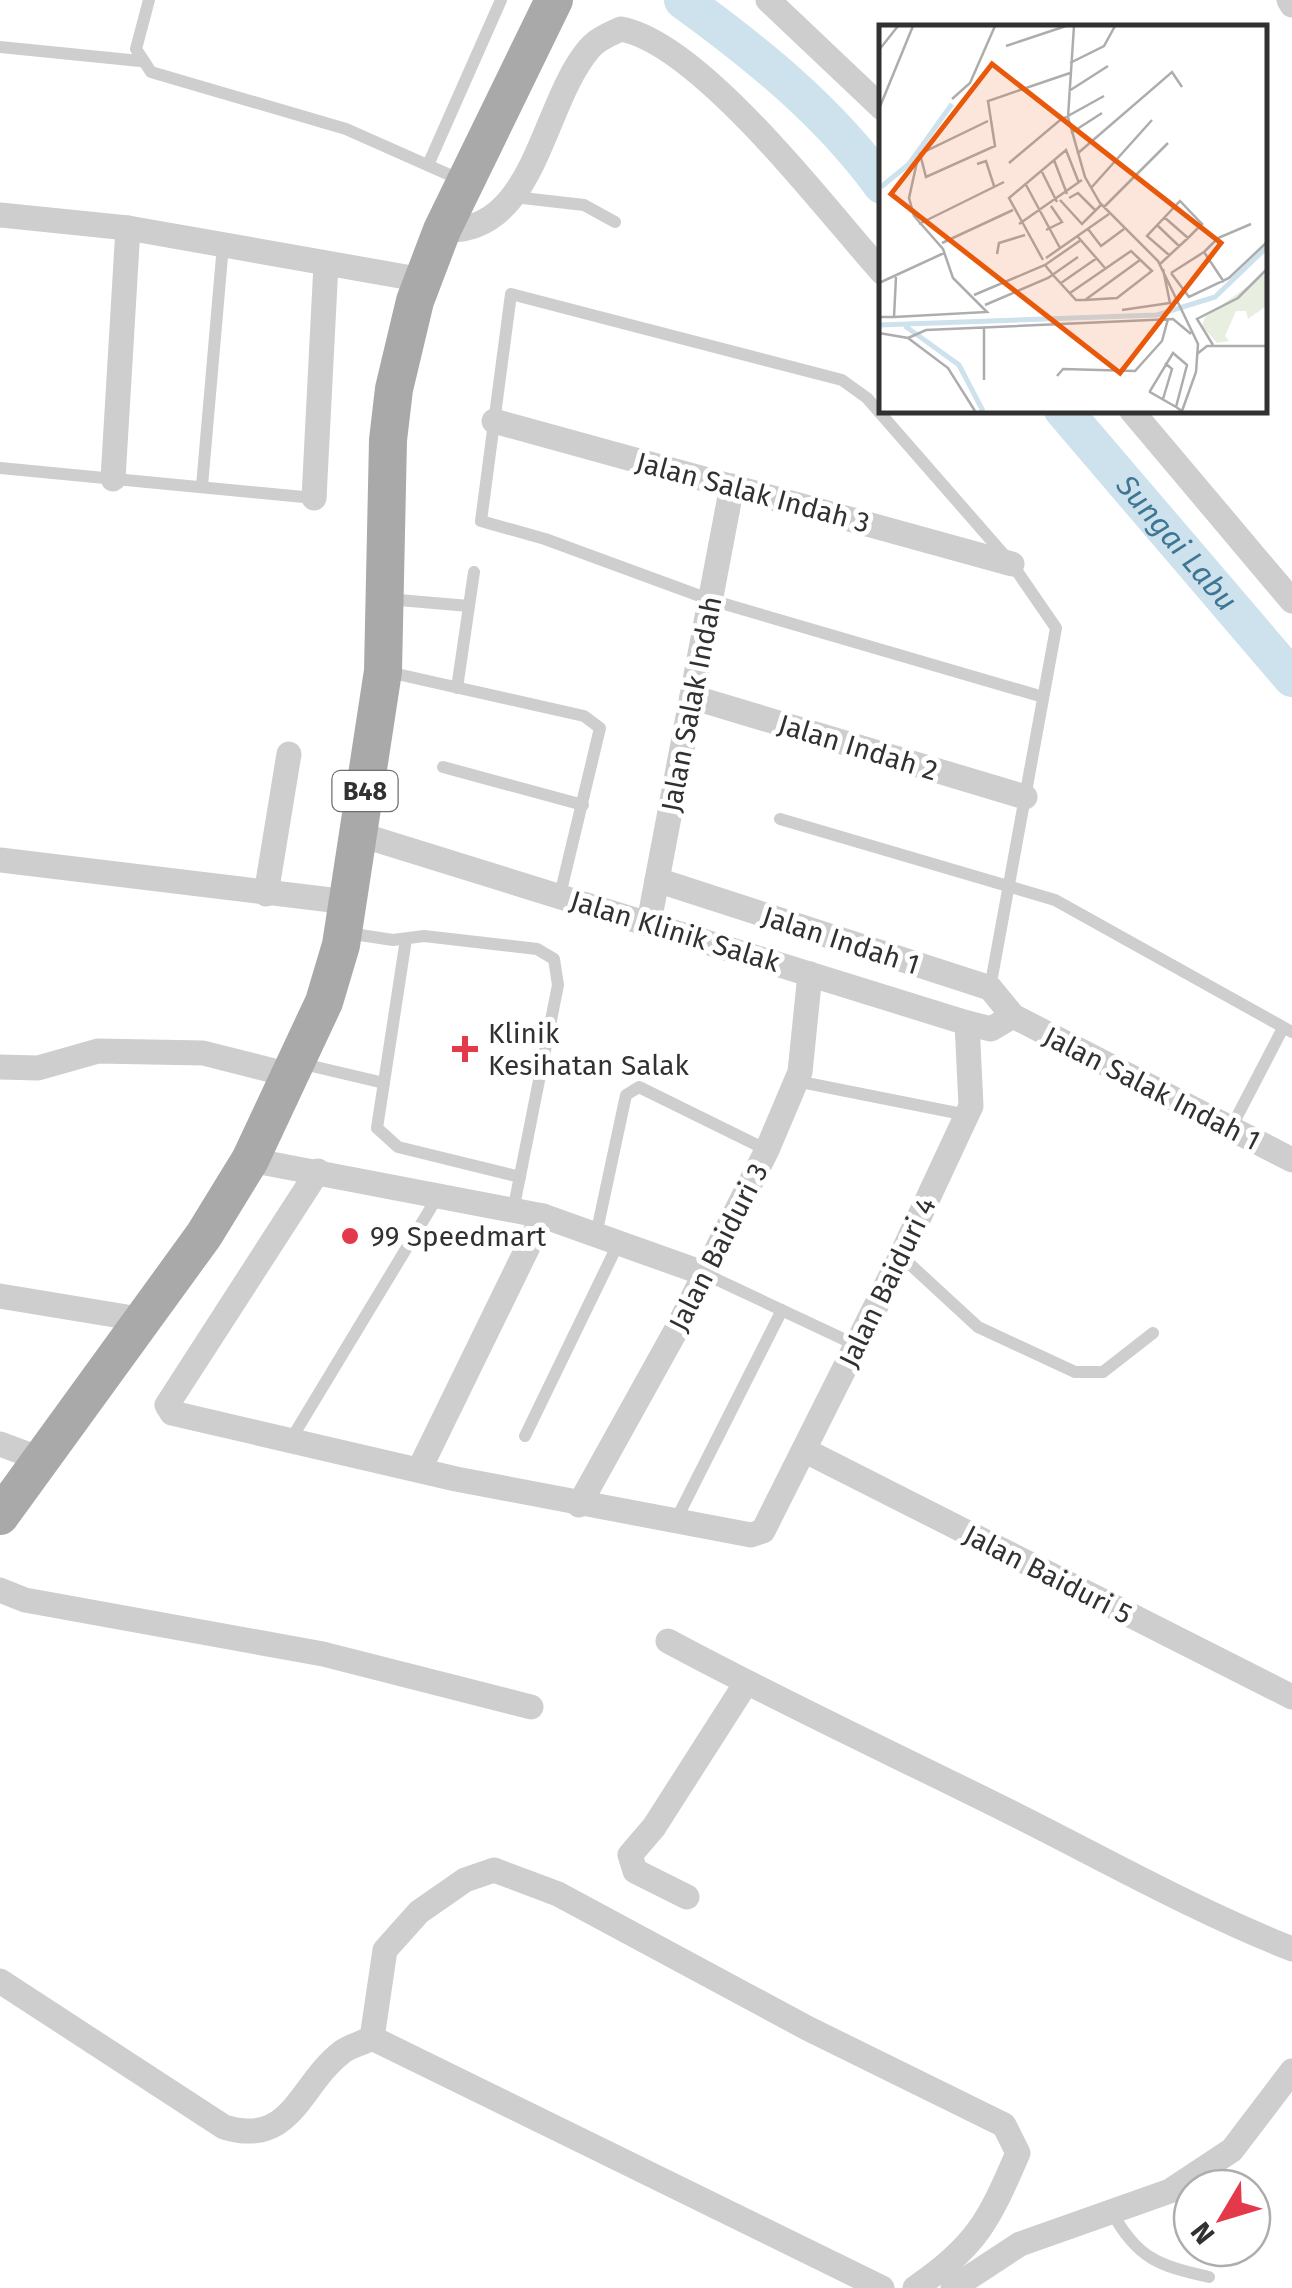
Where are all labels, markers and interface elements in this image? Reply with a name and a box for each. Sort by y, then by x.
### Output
inset map [879,25,1267,412]
street label: Jalan Salak Indah 3 [633,445,873,540]
water label: Sungai Labu [1108,467,1245,618]
street label: Jalan Salak Indah [654,593,729,815]
street label: Jalan Indah 2 [774,708,942,787]
road number: B48 [332,771,398,811]
street label: Jalan Klinik Salak [566,884,784,979]
street label: Jalan Indah 1 [758,900,924,981]
place label: Klinik Kesihatan Salak [488,1017,689,1082]
street label: Jalan Salak Indah 1 [1038,1020,1266,1157]
marker: Klinik Kesihatan Salak [452,1036,478,1062]
street label: Jalan Baiduri 3 [662,1158,775,1337]
street label: Jalan Baiduri 4 [832,1192,943,1373]
place label: 99 Speedmart [370,1220,547,1253]
marker: 99 Speedmart [339,1225,361,1247]
street label: Jalan Baiduri 5 [958,1518,1137,1631]
north arrow [1172,2168,1272,2268]
text: N [1184,2216,1221,2251]

